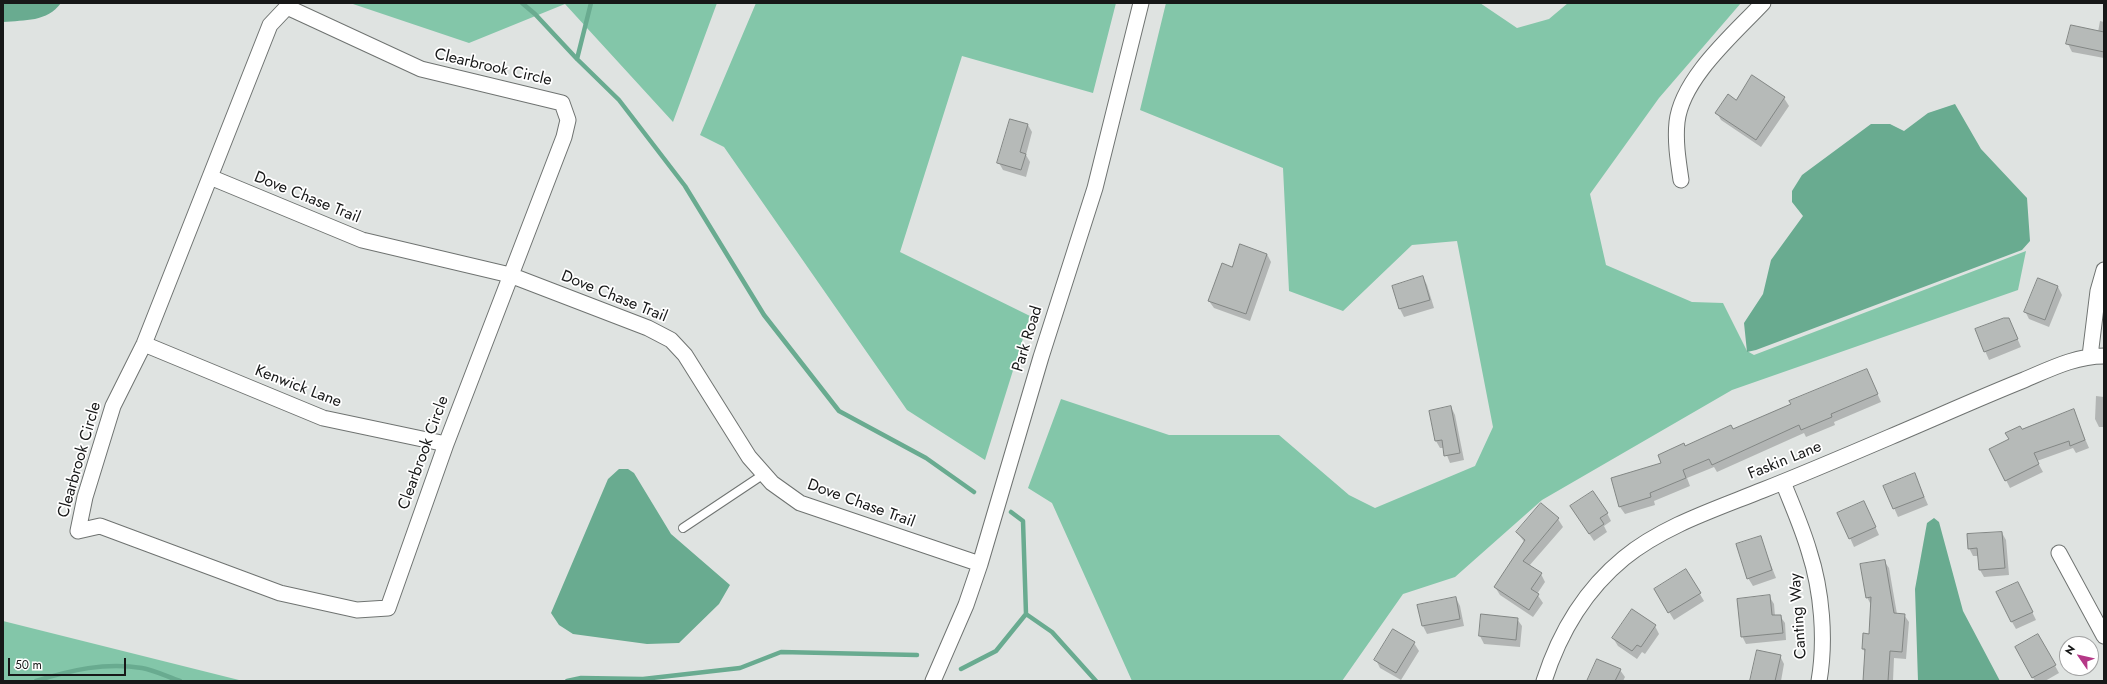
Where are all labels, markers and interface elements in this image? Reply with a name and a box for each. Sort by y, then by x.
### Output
street label: Clearbrook Circle [433,45,553,91]
street label: Dove Chase Trail [251,168,363,228]
street label: Dove Chase Trail [558,267,670,327]
street label: Park Road [1009,304,1047,374]
street label: Kenwick Lane [252,362,344,412]
street label: Clearbrook Circle [395,393,453,513]
street label: Clearbrook Circle [54,400,106,520]
street label: Faskin Lane [1745,438,1825,484]
street label: Dove Chase Trail [805,476,917,532]
street label: Canting Way [1786,572,1812,660]
north arrow [2059,636,2099,676]
text: N [2061,642,2079,658]
scale bar [10,650,128,676]
text: 50 m [15,656,42,674]

